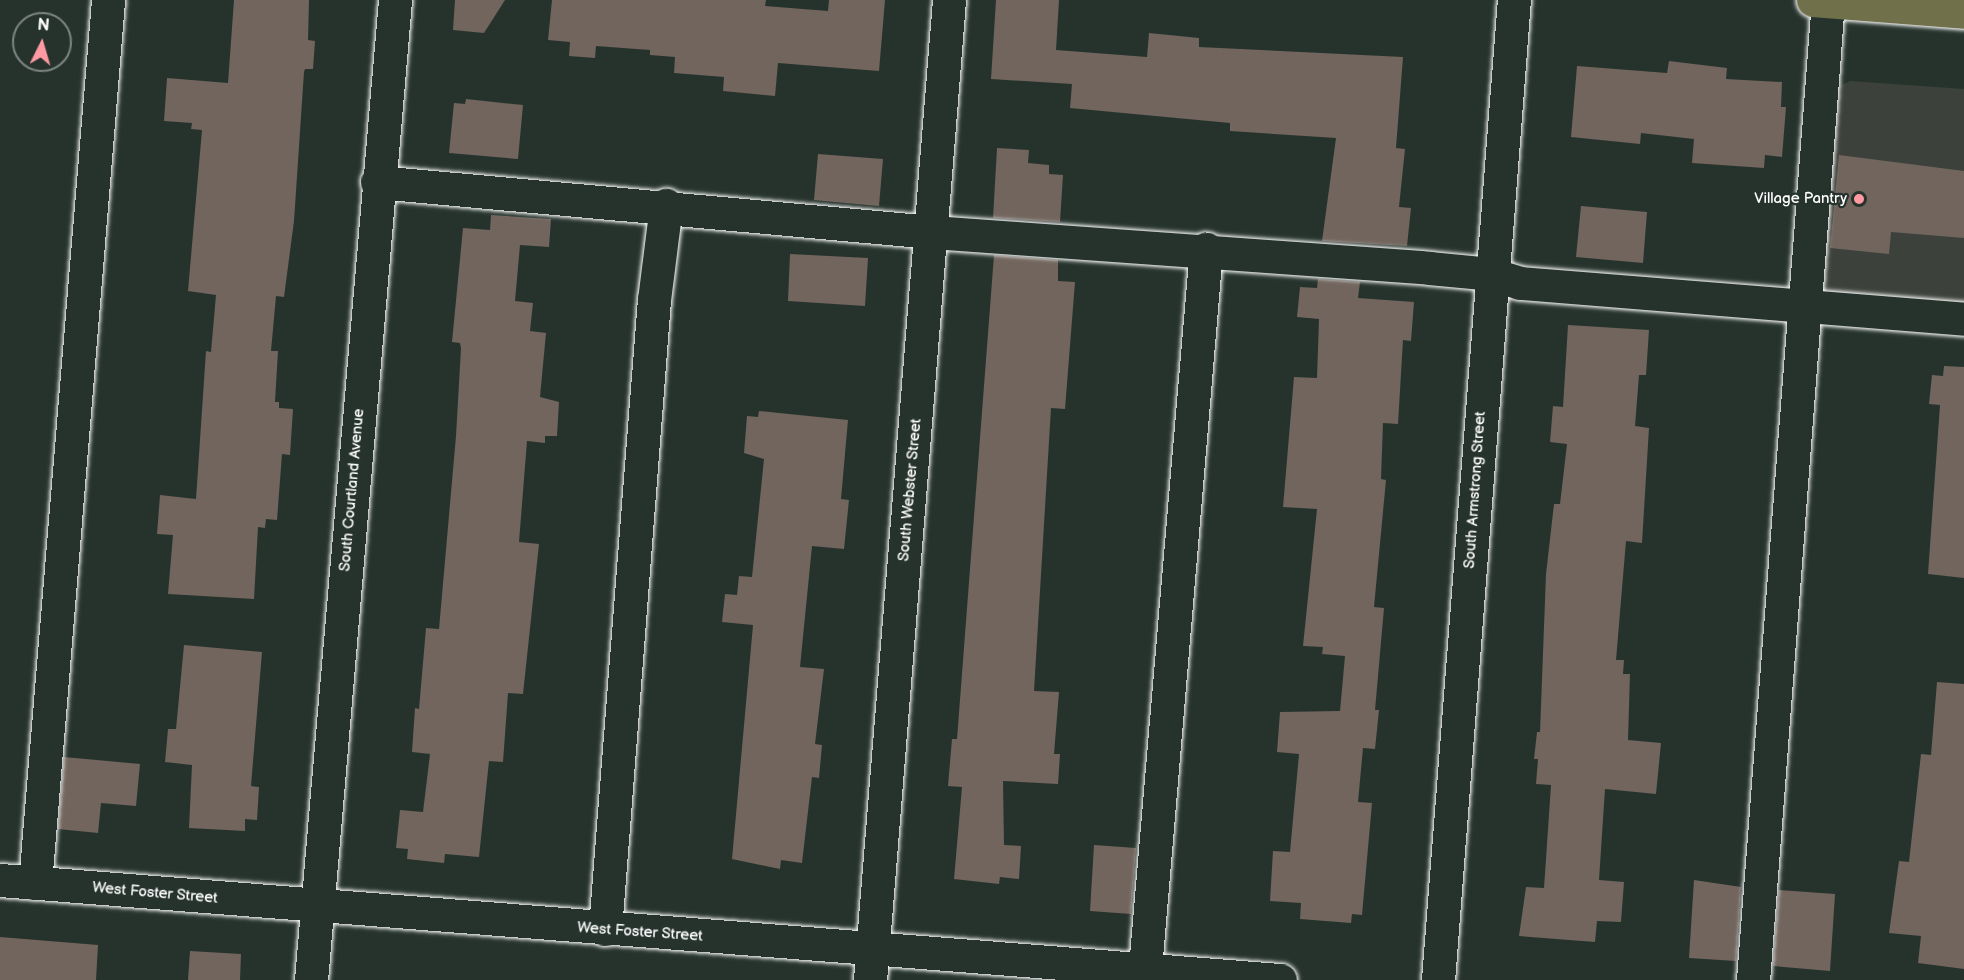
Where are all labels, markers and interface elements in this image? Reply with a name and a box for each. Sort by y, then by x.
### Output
north arrow [12,12,72,72]
text: N [37,16,50,36]
place label: Village Pantry [1754,190,1847,208]
marker: Village Pantry [1852,192,1866,206]
street label: South Courtland Avenue [336,408,368,572]
street label: South Armstrong Street [1461,411,1489,569]
street label: South Webster Street [895,417,925,563]
street label: West Foster Street [91,879,219,907]
street label: West Foster Street [577,919,703,945]

